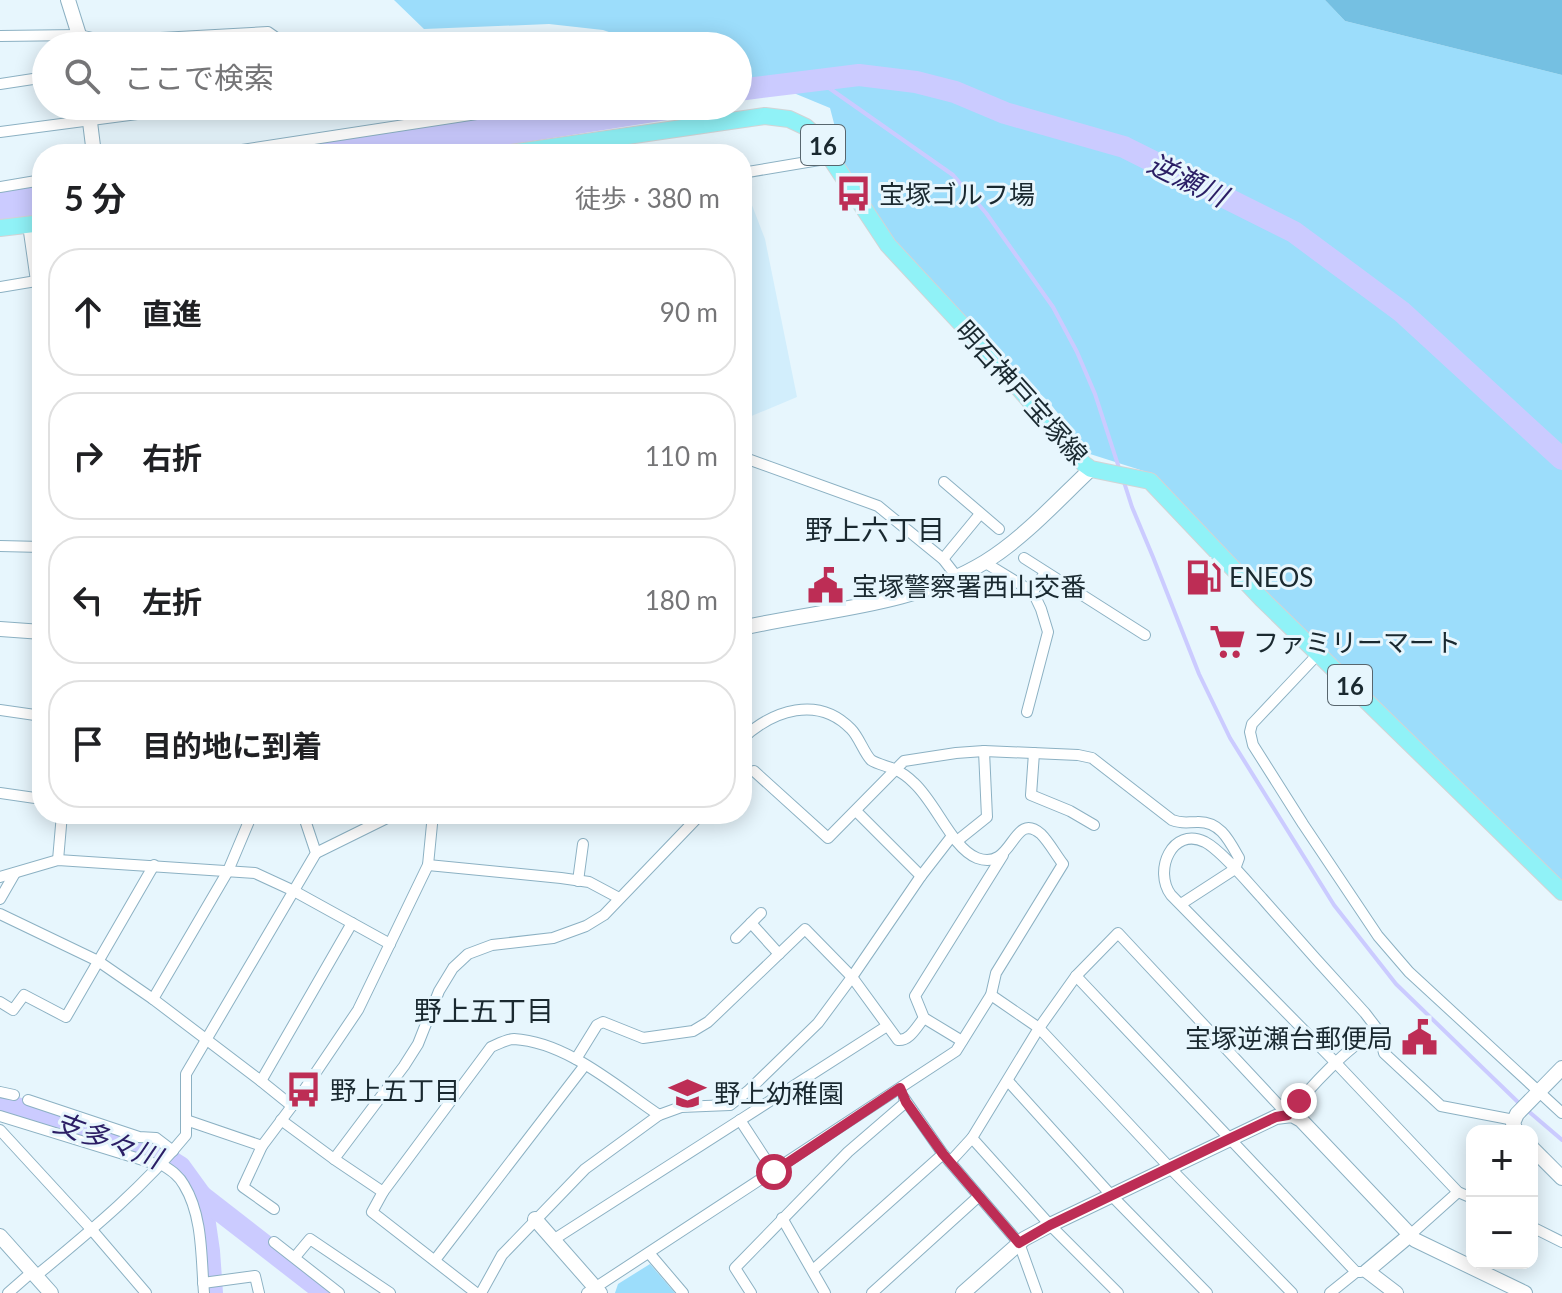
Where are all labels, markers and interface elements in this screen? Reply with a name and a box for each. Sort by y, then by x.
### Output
search box [32,32,752,120]
icon: search [60,54,104,98]
text: ここで検索 [124,59,274,95]
road number: 16 [801,125,845,165]
water label: 逆瀬川 [1143,145,1236,214]
bus stop icon: 宝塚ゴルフ場 [834,175,872,213]
text: 5 分 [64,177,126,218]
place label: 宝塚ゴルフ場 [879,178,1035,210]
text: 徒歩 · 380 m [575,182,720,214]
icon: ahead [66,290,110,334]
text: 直進 [142,295,202,331]
text: 90 m [660,296,718,328]
street label: 明石神戸宝塚線 [949,314,1095,470]
icon: right [66,434,110,478]
text: 右折 [142,439,202,475]
text: 110 m [645,440,718,472]
district label: 野上六丁目 [805,512,945,546]
fuel station icon: ENEOS [1184,558,1222,596]
place label: ENEOS [1229,561,1313,593]
public building icon: 宝塚警察署西山交番 [807,567,845,605]
place label: 宝塚警察署西山交番 [852,570,1086,602]
icon: left [66,578,110,622]
text: 左折 [142,583,202,619]
text: 180 m [645,584,718,616]
supermarket icon: ファミリーマート [1208,623,1246,661]
place label: ファミリーマート [1253,626,1461,658]
road number: 16 [1328,665,1372,705]
icon: arrive [66,722,110,766]
text: 目的地に到着 [142,727,322,763]
district label: 野上五丁目 [414,993,554,1027]
public building icon: 宝塚逆瀬台郵便局 [1400,1019,1438,1057]
place label: 宝塚逆瀬台郵便局 [1185,1022,1393,1054]
bus stop icon: 野上五丁目 [285,1071,323,1109]
place label: 野上五丁目 [330,1074,460,1106]
school or university icon: 野上幼稚園 [669,1074,707,1112]
place label: 野上幼稚園 [714,1077,844,1109]
route end [1281,1083,1317,1119]
water label: 支多々川 [50,1104,169,1175]
map controls [1466,1125,1538,1269]
button: + [1466,1125,1538,1197]
route start [756,1154,792,1190]
button: − [1466,1197,1538,1269]

